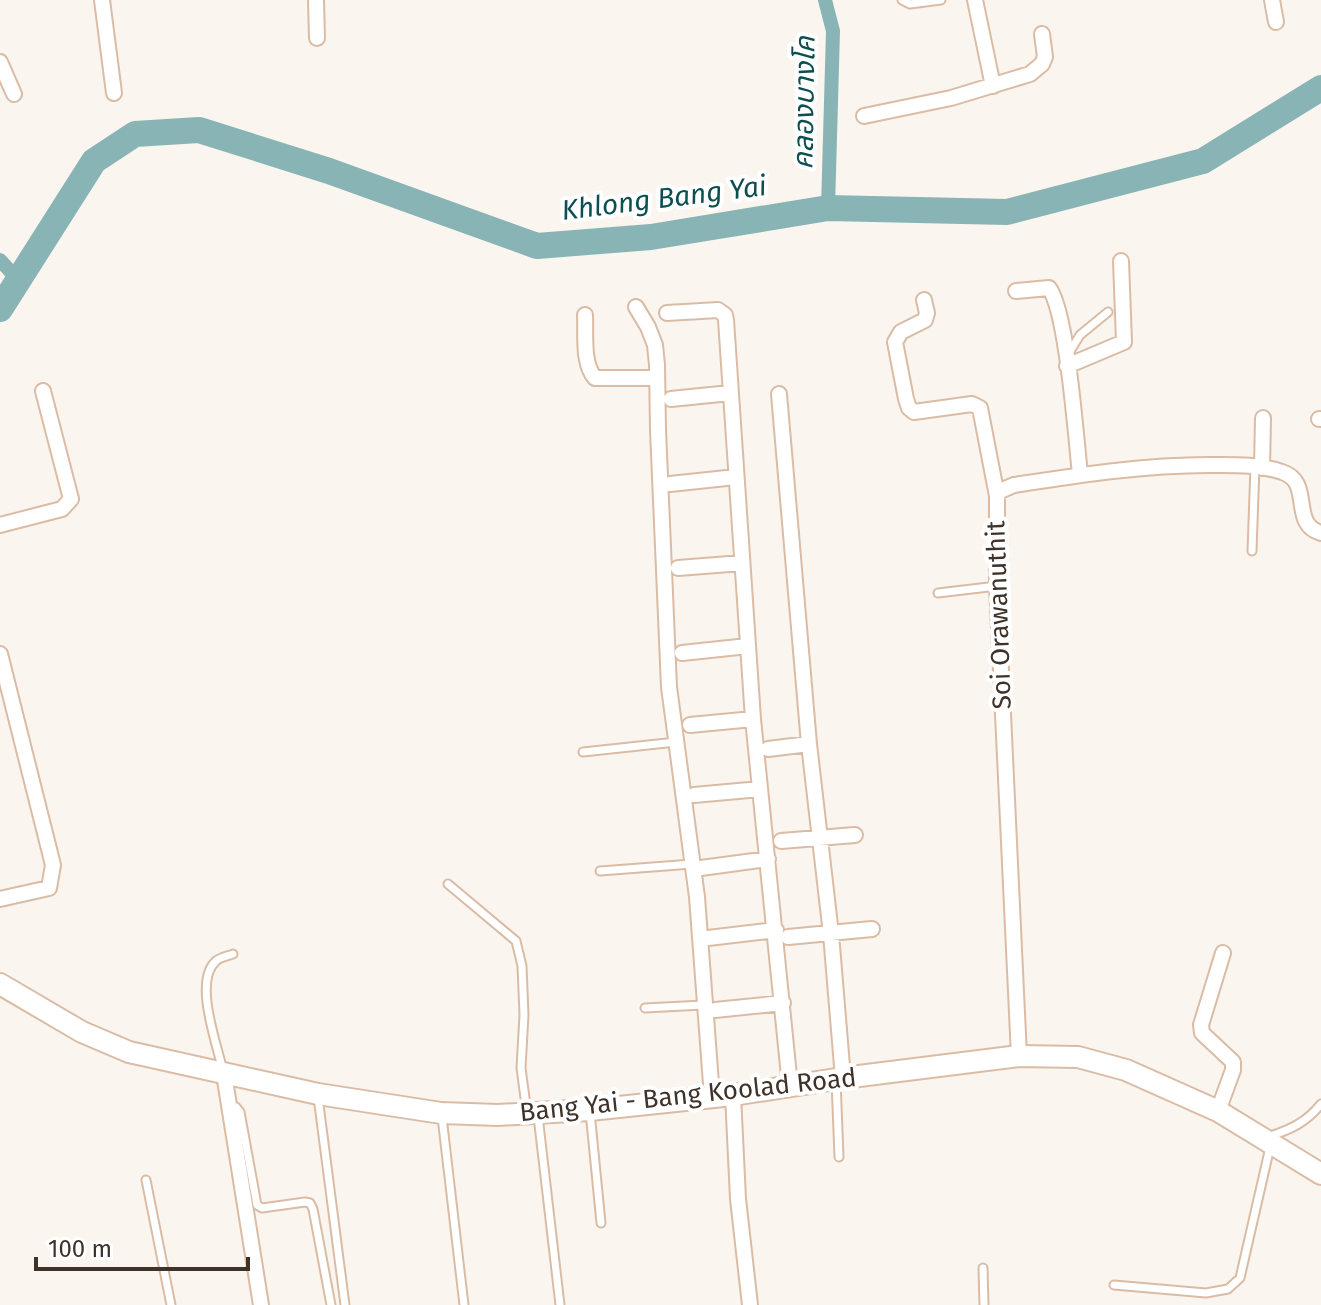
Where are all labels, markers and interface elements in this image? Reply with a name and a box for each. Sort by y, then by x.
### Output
water label: คลองบางโค [786,34,822,170]
water label: Khlong Bang Yai [560,169,769,227]
street label: Soi Orawanuthit [980,519,1018,710]
street label: Bang Yai - Bang Koolad Road [518,1062,858,1128]
scale bar [36,1221,248,1271]
text: 100 m [48,1235,112,1263]

